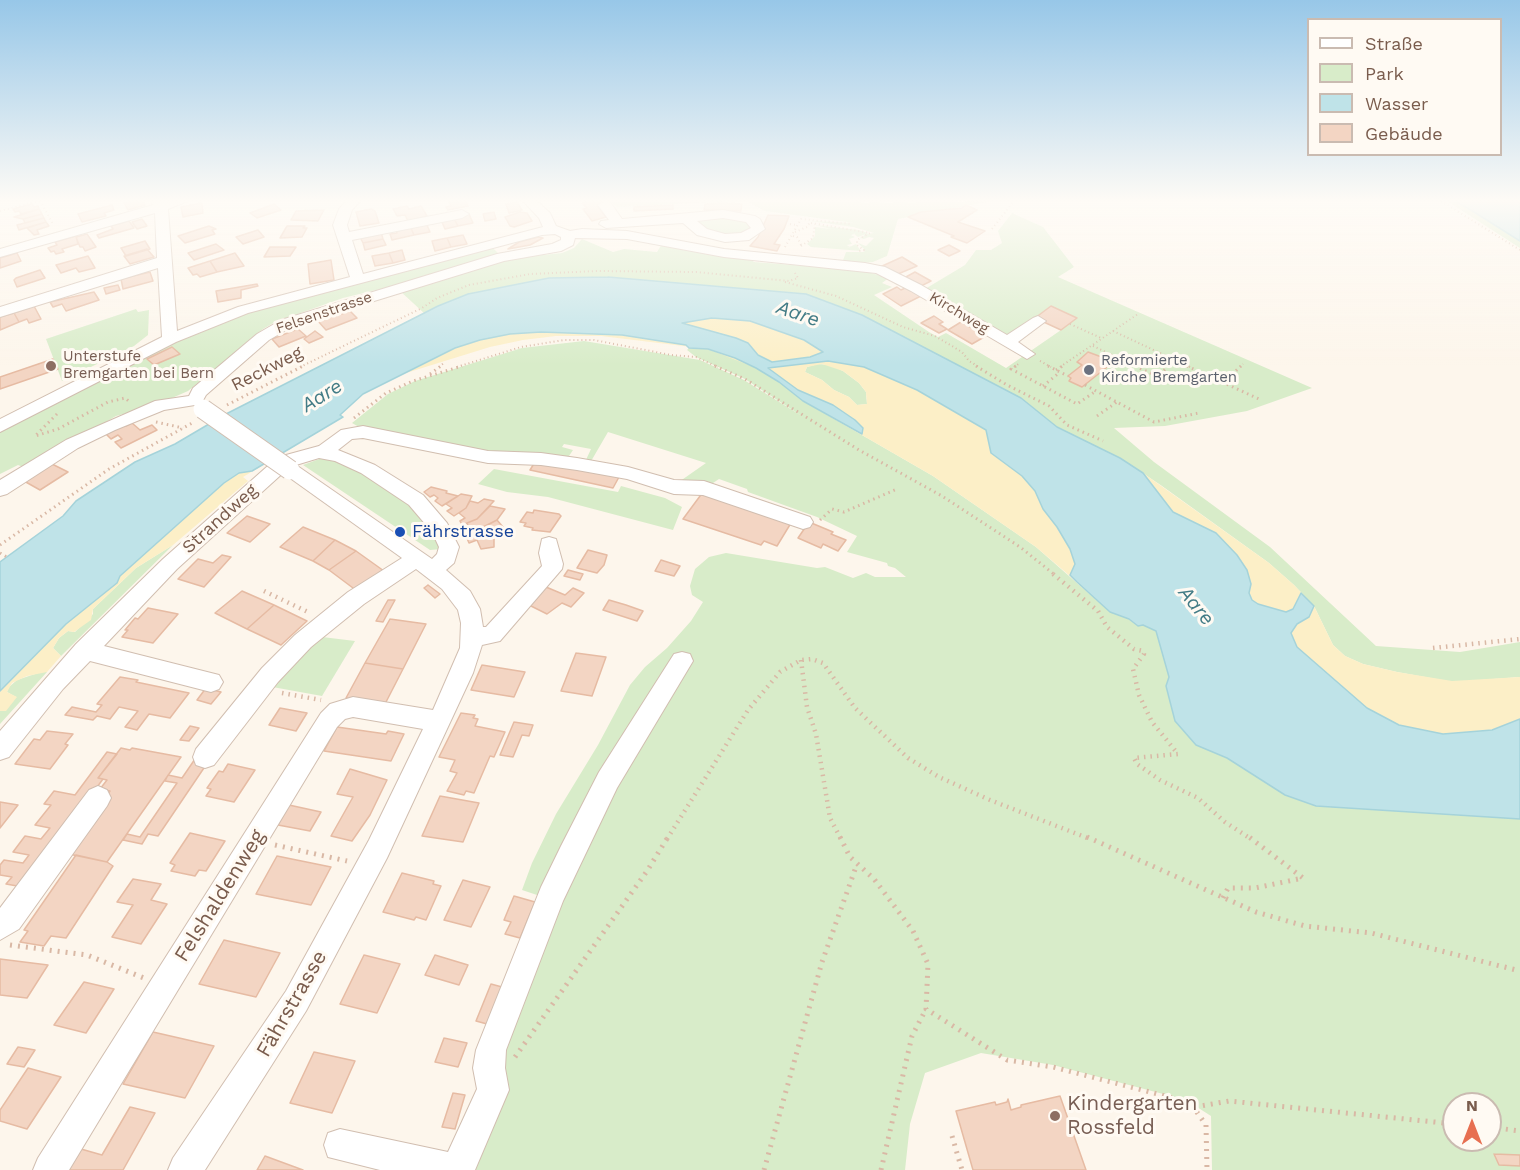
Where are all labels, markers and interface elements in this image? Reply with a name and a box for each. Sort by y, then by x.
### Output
legend [1307,18,1502,156]
text: Straße [1365,33,1423,54]
text: Park [1365,63,1404,84]
text: Wasser [1365,93,1428,114]
text: Gebäude [1365,123,1443,144]
street label: Felsenstrasse [274,288,374,338]
street label: Kirchweg [926,288,992,338]
water label: Aare [773,296,823,332]
street label: Reckweg [228,342,306,396]
place label: Unterstufe Bremgarten bei Bern [63,348,214,383]
place label: Reformierte Kirche Bremgarten [1101,352,1237,387]
marker: Unterstufe Bremgarten bei Bern [44,359,58,373]
marker: Reformierte Kirche Bremgarten [1082,363,1096,377]
water label: Aare [297,374,347,418]
street label: Strandweg [178,480,262,558]
place label: Fährstrasse [412,521,514,543]
marker: Fährstrasse [393,525,407,539]
water label: Aare [1173,581,1219,631]
street label: Felshaldenweg [169,825,271,967]
street label: Fährstrasse [251,946,333,1062]
place label: Kindergarten Rossfeld [1067,1091,1198,1141]
north arrow [1442,1092,1502,1152]
text: N [1466,1096,1478,1115]
marker: Kindergarten Rossfeld [1048,1109,1062,1123]

